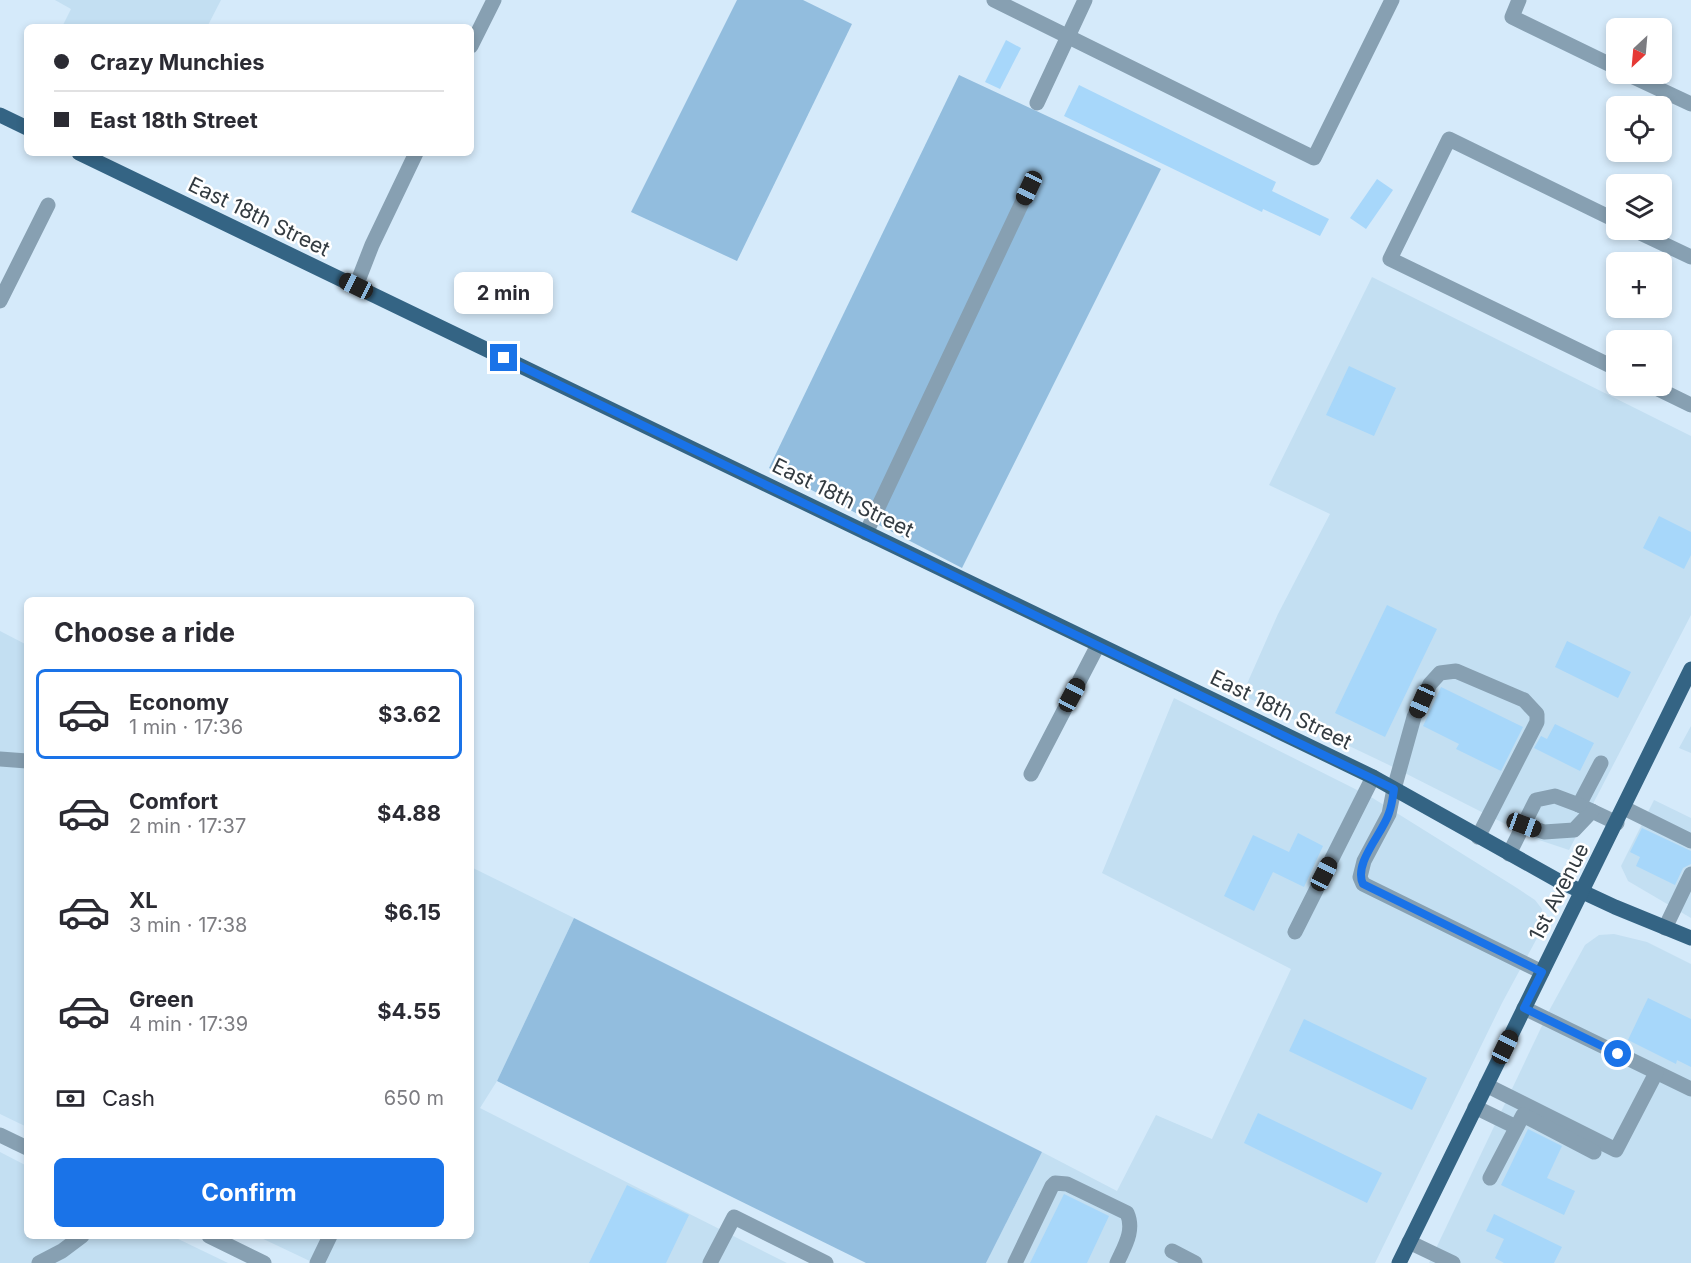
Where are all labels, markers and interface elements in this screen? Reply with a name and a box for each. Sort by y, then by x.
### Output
north arrow [1606,18,1672,84]
map controls [1606,18,1672,396]
text: Crazy Munchies [90,49,265,75]
button: locate [1606,96,1672,162]
text: East 18th Street [90,107,258,133]
car [1013,168,1045,208]
street label: East 18th Street [184,172,334,262]
button: layers [1606,174,1672,240]
button: + [1606,252,1672,318]
car [336,270,376,302]
callout: 2 min [454,271,554,313]
text: 2 min [477,281,530,305]
button: − [1606,330,1672,396]
route end [490,344,517,371]
street label: East 18th Street [768,453,918,543]
text: Choose a ride [54,616,235,649]
street label: East 18th Street [1206,665,1356,755]
car [1056,675,1088,715]
car [1406,681,1438,721]
icon: car [57,687,111,741]
text: Economy [129,689,229,715]
text: $3.62 [378,701,441,727]
text: 1 min · 17:36 [129,715,243,739]
icon: car [57,786,111,840]
text: Comfort [129,788,218,814]
text: $4.88 [377,800,441,826]
car [1504,810,1544,840]
text: 2 min · 17:37 [129,814,246,838]
street label: 1st Avenue [1523,839,1594,945]
car [1308,854,1340,894]
icon: car [57,885,111,939]
text: XL [129,887,158,913]
text: $6.15 [384,899,441,925]
text: 3 min · 17:38 [129,913,247,937]
icon: car [57,984,111,1038]
text: Green [129,986,194,1012]
text: $4.55 [377,998,441,1024]
text: 4 min · 17:39 [129,1012,248,1036]
car [1489,1027,1521,1067]
route start [1604,1040,1631,1067]
icon: cash [54,1082,87,1115]
text: Cash [102,1085,155,1111]
text: 650 m [384,1086,444,1110]
button: Confirm [54,1158,444,1227]

